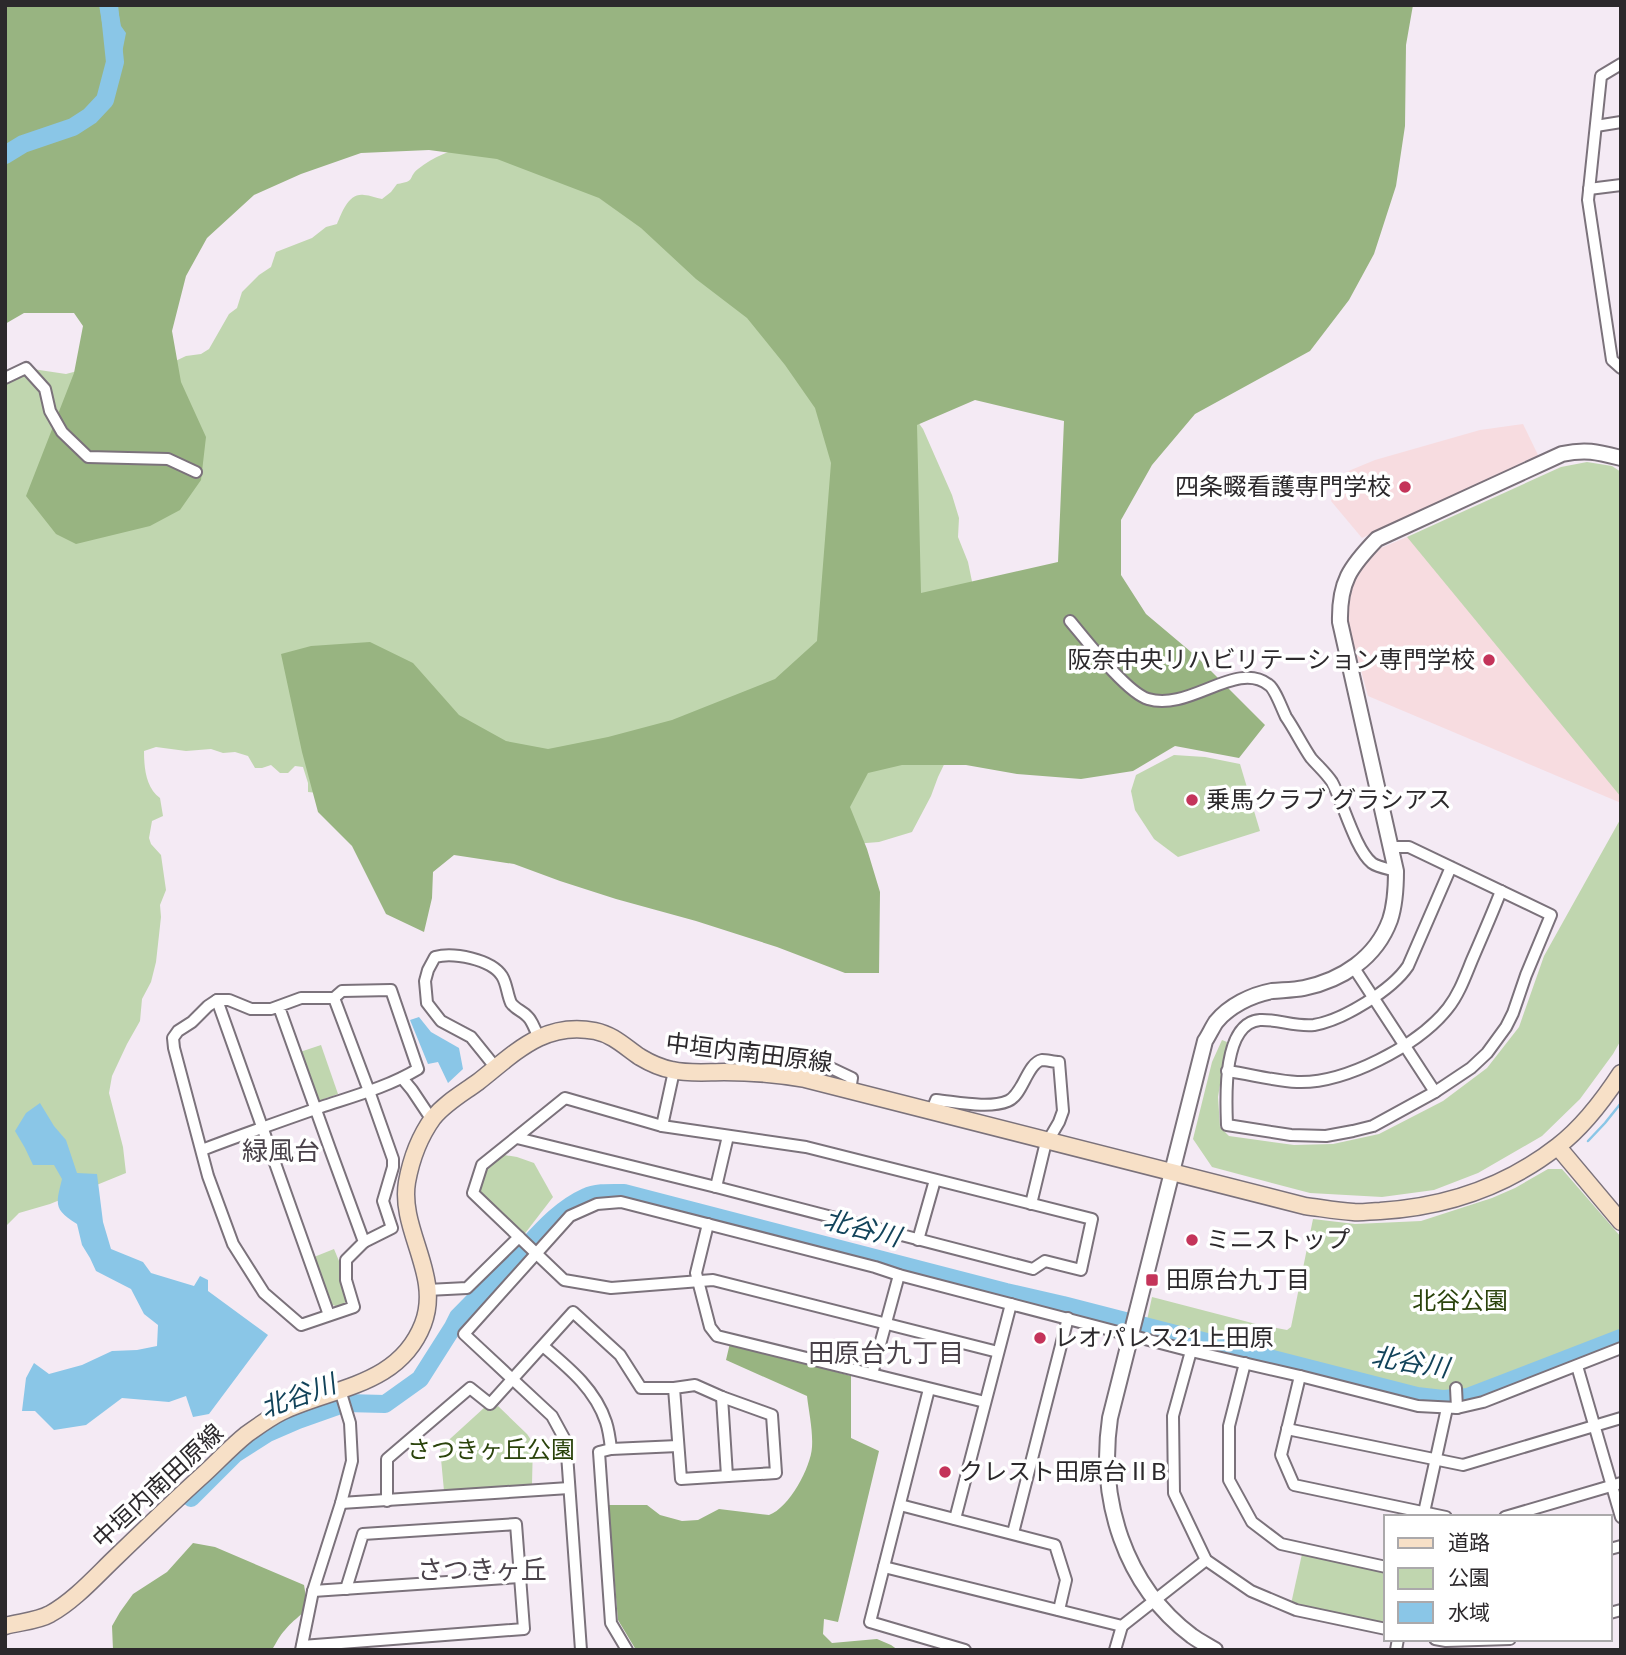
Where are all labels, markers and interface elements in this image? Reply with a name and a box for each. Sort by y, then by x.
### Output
place label: 四条畷看護専門学校 [1175,471,1391,500]
marker: 四条畷看護専門学校 [1397,479,1413,495]
place label: 阪奈中央リハビリテーション専門学校 [1067,644,1475,673]
marker: 阪奈中央リハビリテーション専門学校 [1481,652,1497,668]
place label: 乗馬クラブ グラシアス [1206,784,1452,813]
marker: 乗馬クラブ グラシアス [1184,792,1200,808]
street label: 中垣内南田原線 [664,1027,834,1076]
district label: 緑風台 [242,1134,320,1166]
water label: 北谷川 [821,1202,907,1253]
place label: ミニストップ [1206,1224,1350,1253]
marker: ミニストップ [1184,1232,1200,1248]
place label: 田原台九丁目 [1166,1264,1310,1293]
marker: 田原台九丁目 [1144,1272,1160,1288]
park label: 北谷公園 [1412,1285,1508,1314]
place label: レオパレス21上田原 [1054,1322,1274,1351]
marker: レオパレス21上田原 [1032,1330,1048,1346]
district label: 田原台九丁目 [808,1336,964,1368]
water label: 北谷川 [1369,1339,1454,1383]
water label: 北谷川 [256,1366,343,1423]
street label: 中垣内南田原線 [86,1417,228,1553]
park label: さつきヶ丘公園 [407,1434,575,1463]
place label: クレスト田原台ⅡB [959,1456,1167,1485]
marker: クレスト田原台ⅡB [937,1464,953,1480]
legend [1384,1515,1612,1641]
text: 道路 [1448,1529,1490,1554]
district label: さつきヶ丘 [417,1553,547,1585]
text: 公園 [1448,1564,1490,1589]
text: 水域 [1448,1599,1490,1624]

